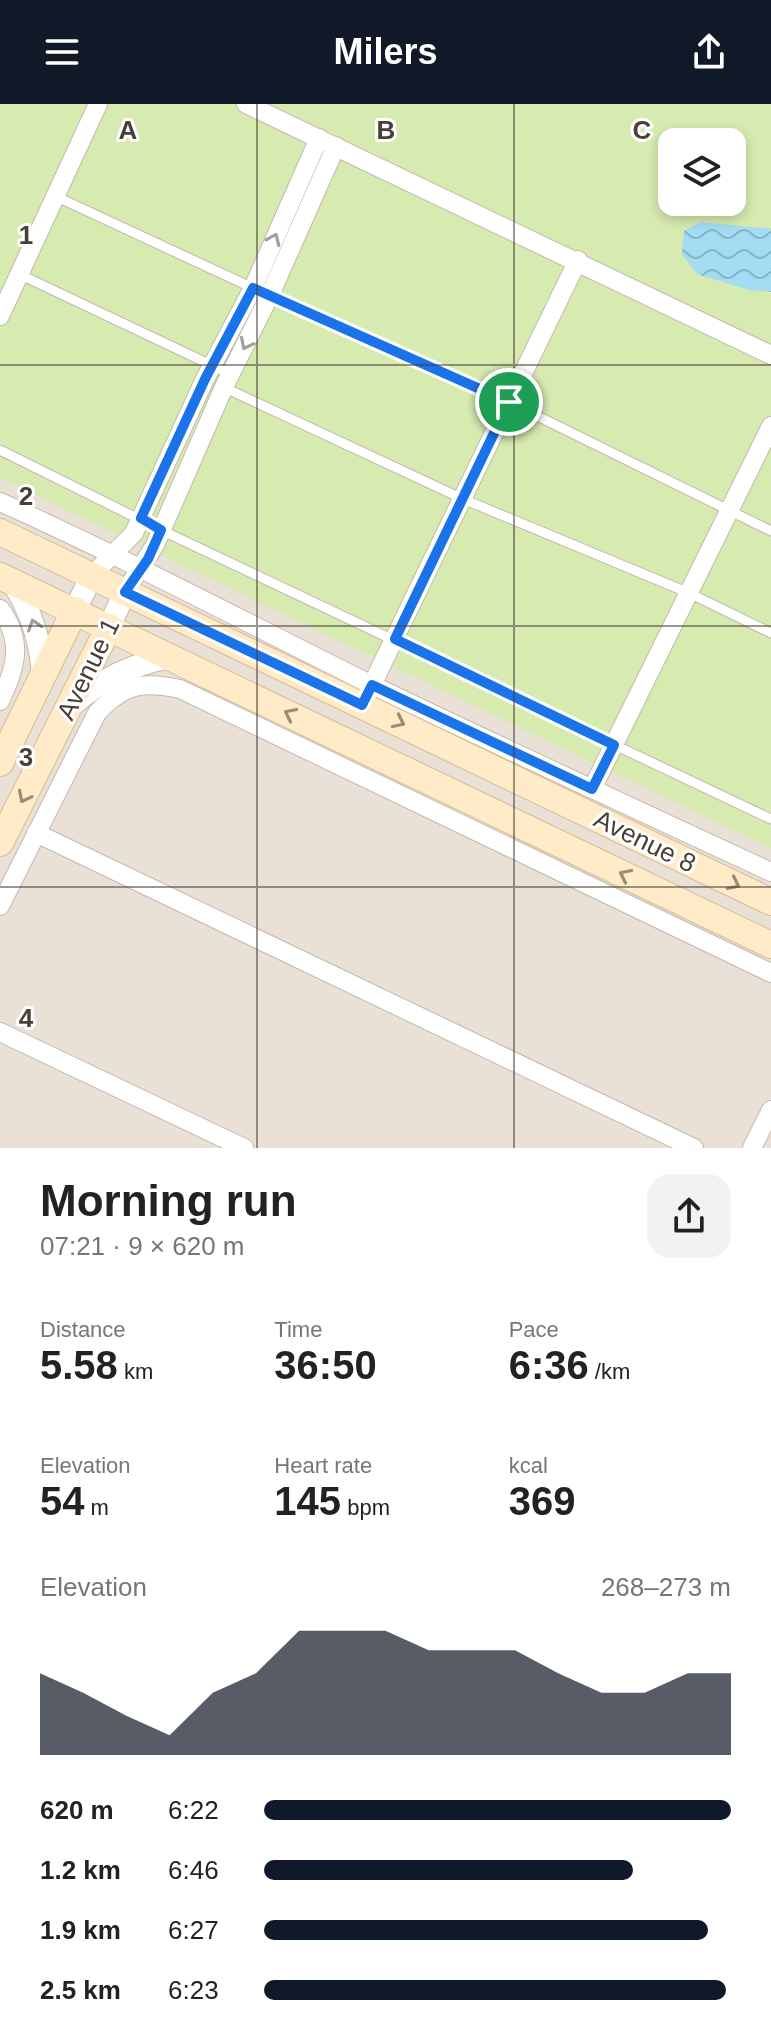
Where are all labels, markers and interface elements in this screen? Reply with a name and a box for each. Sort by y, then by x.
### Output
icon: menu [40,30,84,74]
icon: share [687,30,731,74]
text: Milers [333,31,438,72]
text: A [119,115,138,145]
text: B [377,115,395,145]
text: C [633,115,652,145]
map controls [658,128,746,216]
button: layers [658,128,746,216]
text: 1 [19,220,33,250]
one-way arrow [265,233,281,247]
one-way arrow [240,335,255,350]
pin [475,368,543,436]
icon: arrive [487,380,531,424]
text: 2 [19,481,33,511]
street label: Avenue 1 [51,613,125,725]
one-way arrow [28,619,44,633]
one-way arrow [283,708,298,724]
one-way arrow [391,712,405,728]
text: 3 [19,742,33,772]
one-way arrow [18,788,33,803]
street label: Avenue 8 [589,804,701,878]
one-way arrow [619,869,633,885]
one-way arrow [726,874,740,890]
text: 4 [19,1003,34,1033]
button: share [647,1174,731,1258]
text: Morning run [40,1176,297,1225]
text: 07:21 · 9 × 620 m [40,1231,245,1261]
text: Distance [40,1317,126,1342]
text: Time [274,1317,322,1342]
text: Pace [509,1317,559,1342]
text: 5.58 [40,1343,118,1387]
text: 36:50 [274,1343,377,1387]
text: 6:36 [509,1343,589,1387]
text: km [118,1359,153,1384]
text: /km [589,1359,630,1384]
text: Elevation [40,1453,131,1478]
text: Heart rate [274,1453,372,1478]
text: kcal [509,1453,548,1478]
text: 54 [40,1479,85,1523]
text: 145 [274,1479,341,1523]
text: 369 [509,1479,575,1523]
text: m [85,1495,109,1520]
text: bpm [341,1495,390,1520]
text: Elevation [40,1572,147,1602]
text: 268–273 m [601,1572,731,1602]
text: 620 m [40,1795,114,1825]
text: 6:22 [168,1795,219,1825]
text: 1.2 km [40,1855,121,1885]
text: 6:46 [168,1855,219,1885]
text: 1.9 km [40,1915,121,1945]
text: 6:27 [168,1915,219,1945]
text: 2.5 km [40,1975,121,2005]
text: 6:23 [168,1975,219,2005]

